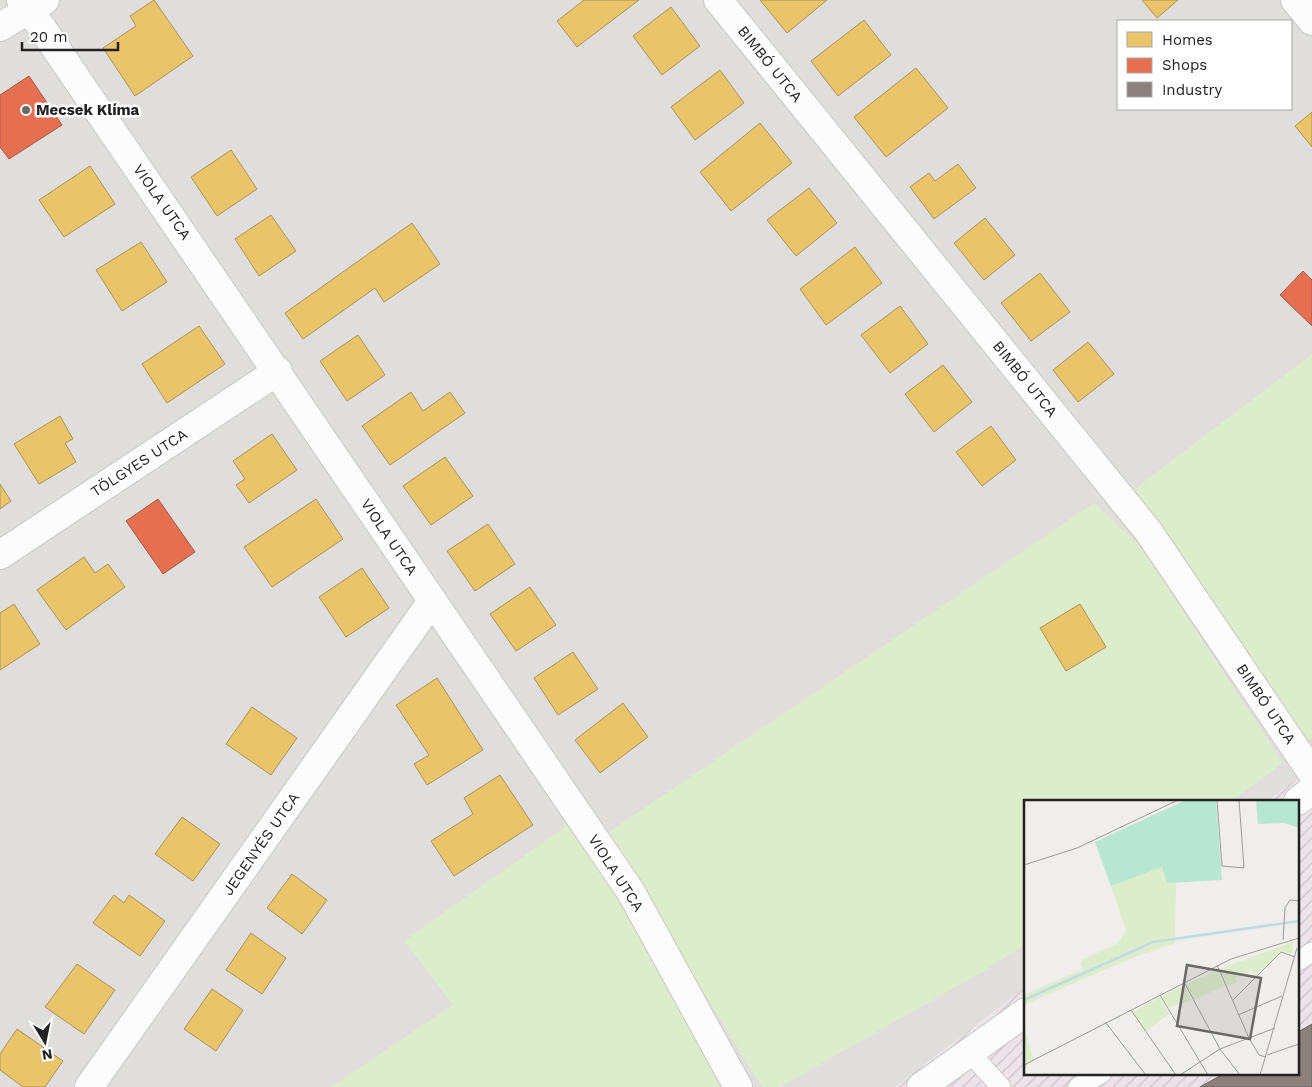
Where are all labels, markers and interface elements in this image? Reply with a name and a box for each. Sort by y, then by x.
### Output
scale bar [22,20,119,52]
legend [1117,20,1292,110]
street label: BIMBÓ UTCA [734,22,807,106]
text: 20 m [30,28,68,46]
text: Homes [1162,31,1213,49]
text: Shops [1162,56,1207,74]
text: Industry [1162,81,1223,99]
place label: Mecsek Klíma [36,101,140,119]
marker: Mecsek Klíma [20,104,32,116]
street label: VIOLA UTCA [129,161,195,243]
street label: BIMBÓ UTCA [989,337,1062,421]
street label: TÖLGYES UTCA [87,425,191,501]
street label: VIOLA UTCA [357,495,421,579]
street label: BIMBÓ UTCA [1233,660,1300,748]
street label: JEGENYÉS UTCA [219,789,303,899]
inset map [1024,800,1300,1074]
street label: VIOLA UTCA [584,831,648,915]
north arrow [20,1017,70,1067]
text: N [41,1046,54,1064]

